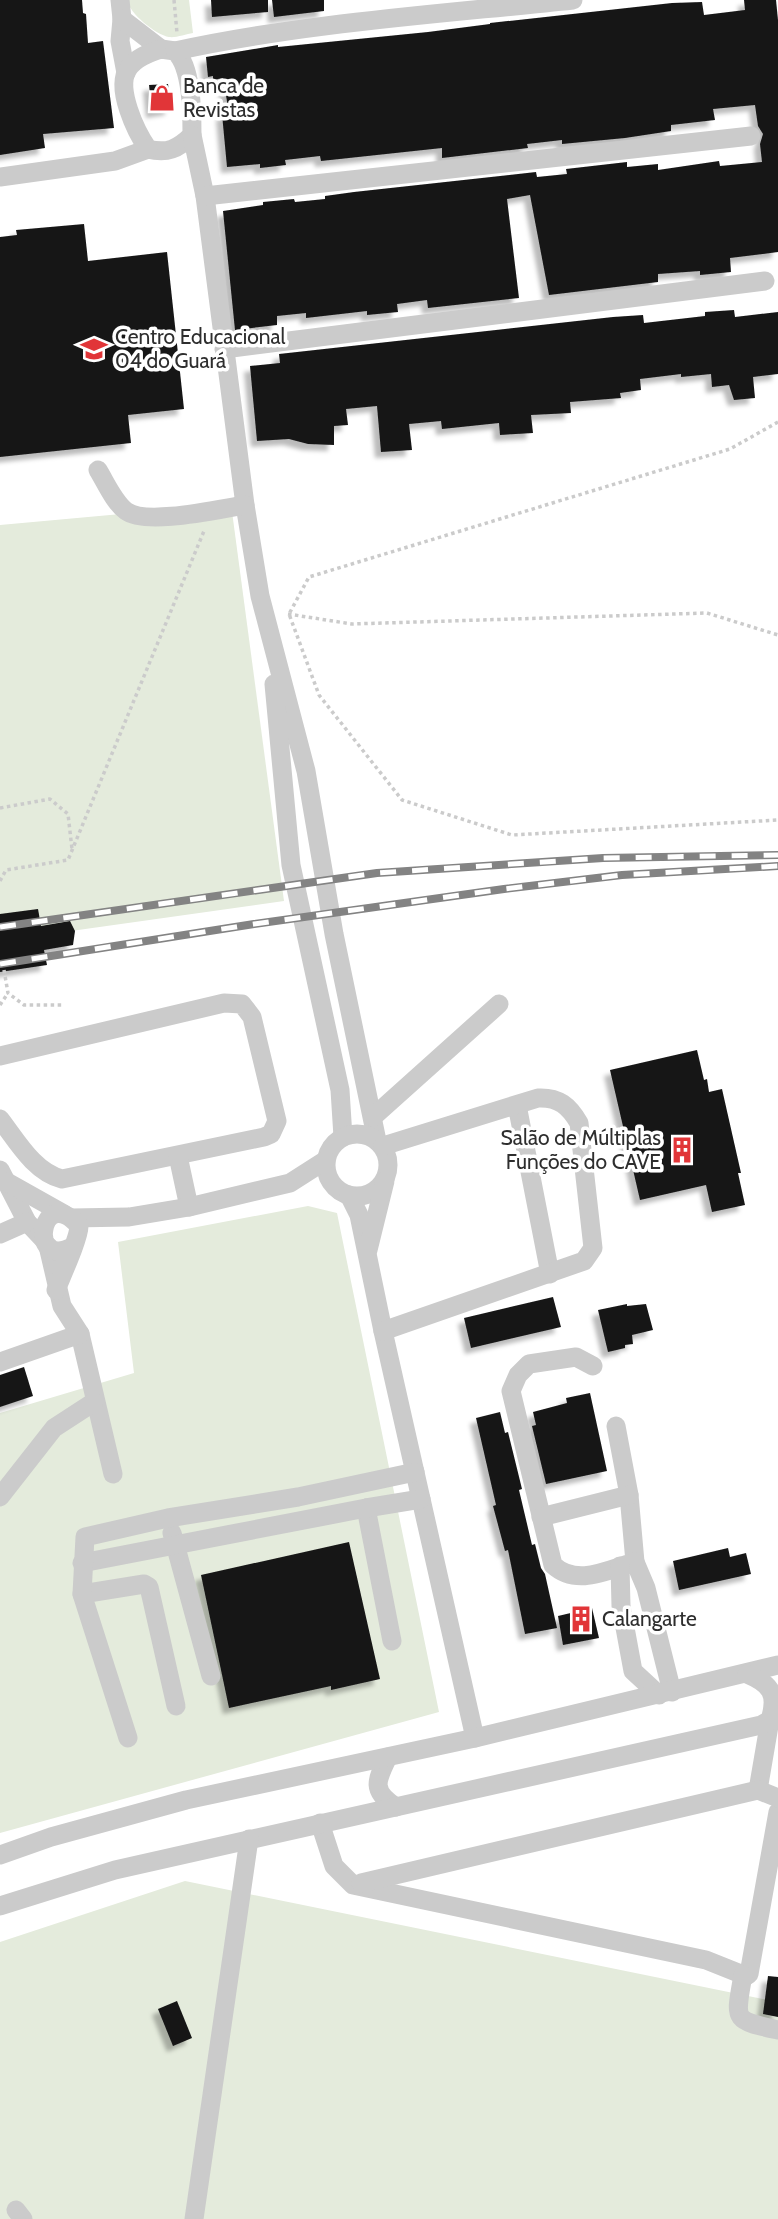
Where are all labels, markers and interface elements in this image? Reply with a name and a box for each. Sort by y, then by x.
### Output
place label: Banca de Revistas [183,73,264,122]
shop icon: Banca de Revistas [147,83,177,113]
place label: Centro Educacional 04 do Guará [115,324,286,373]
school or university icon: Centro Educacional 04 do Guará [79,334,109,364]
place label: Salão de Múltiplas Funções do CAVE [501,1125,661,1174]
building icon: Salão de Múltiplas Funções do CAVE [667,1135,697,1165]
building icon: Calangarte [566,1604,596,1634]
place label: Calangarte [602,1606,697,1631]

